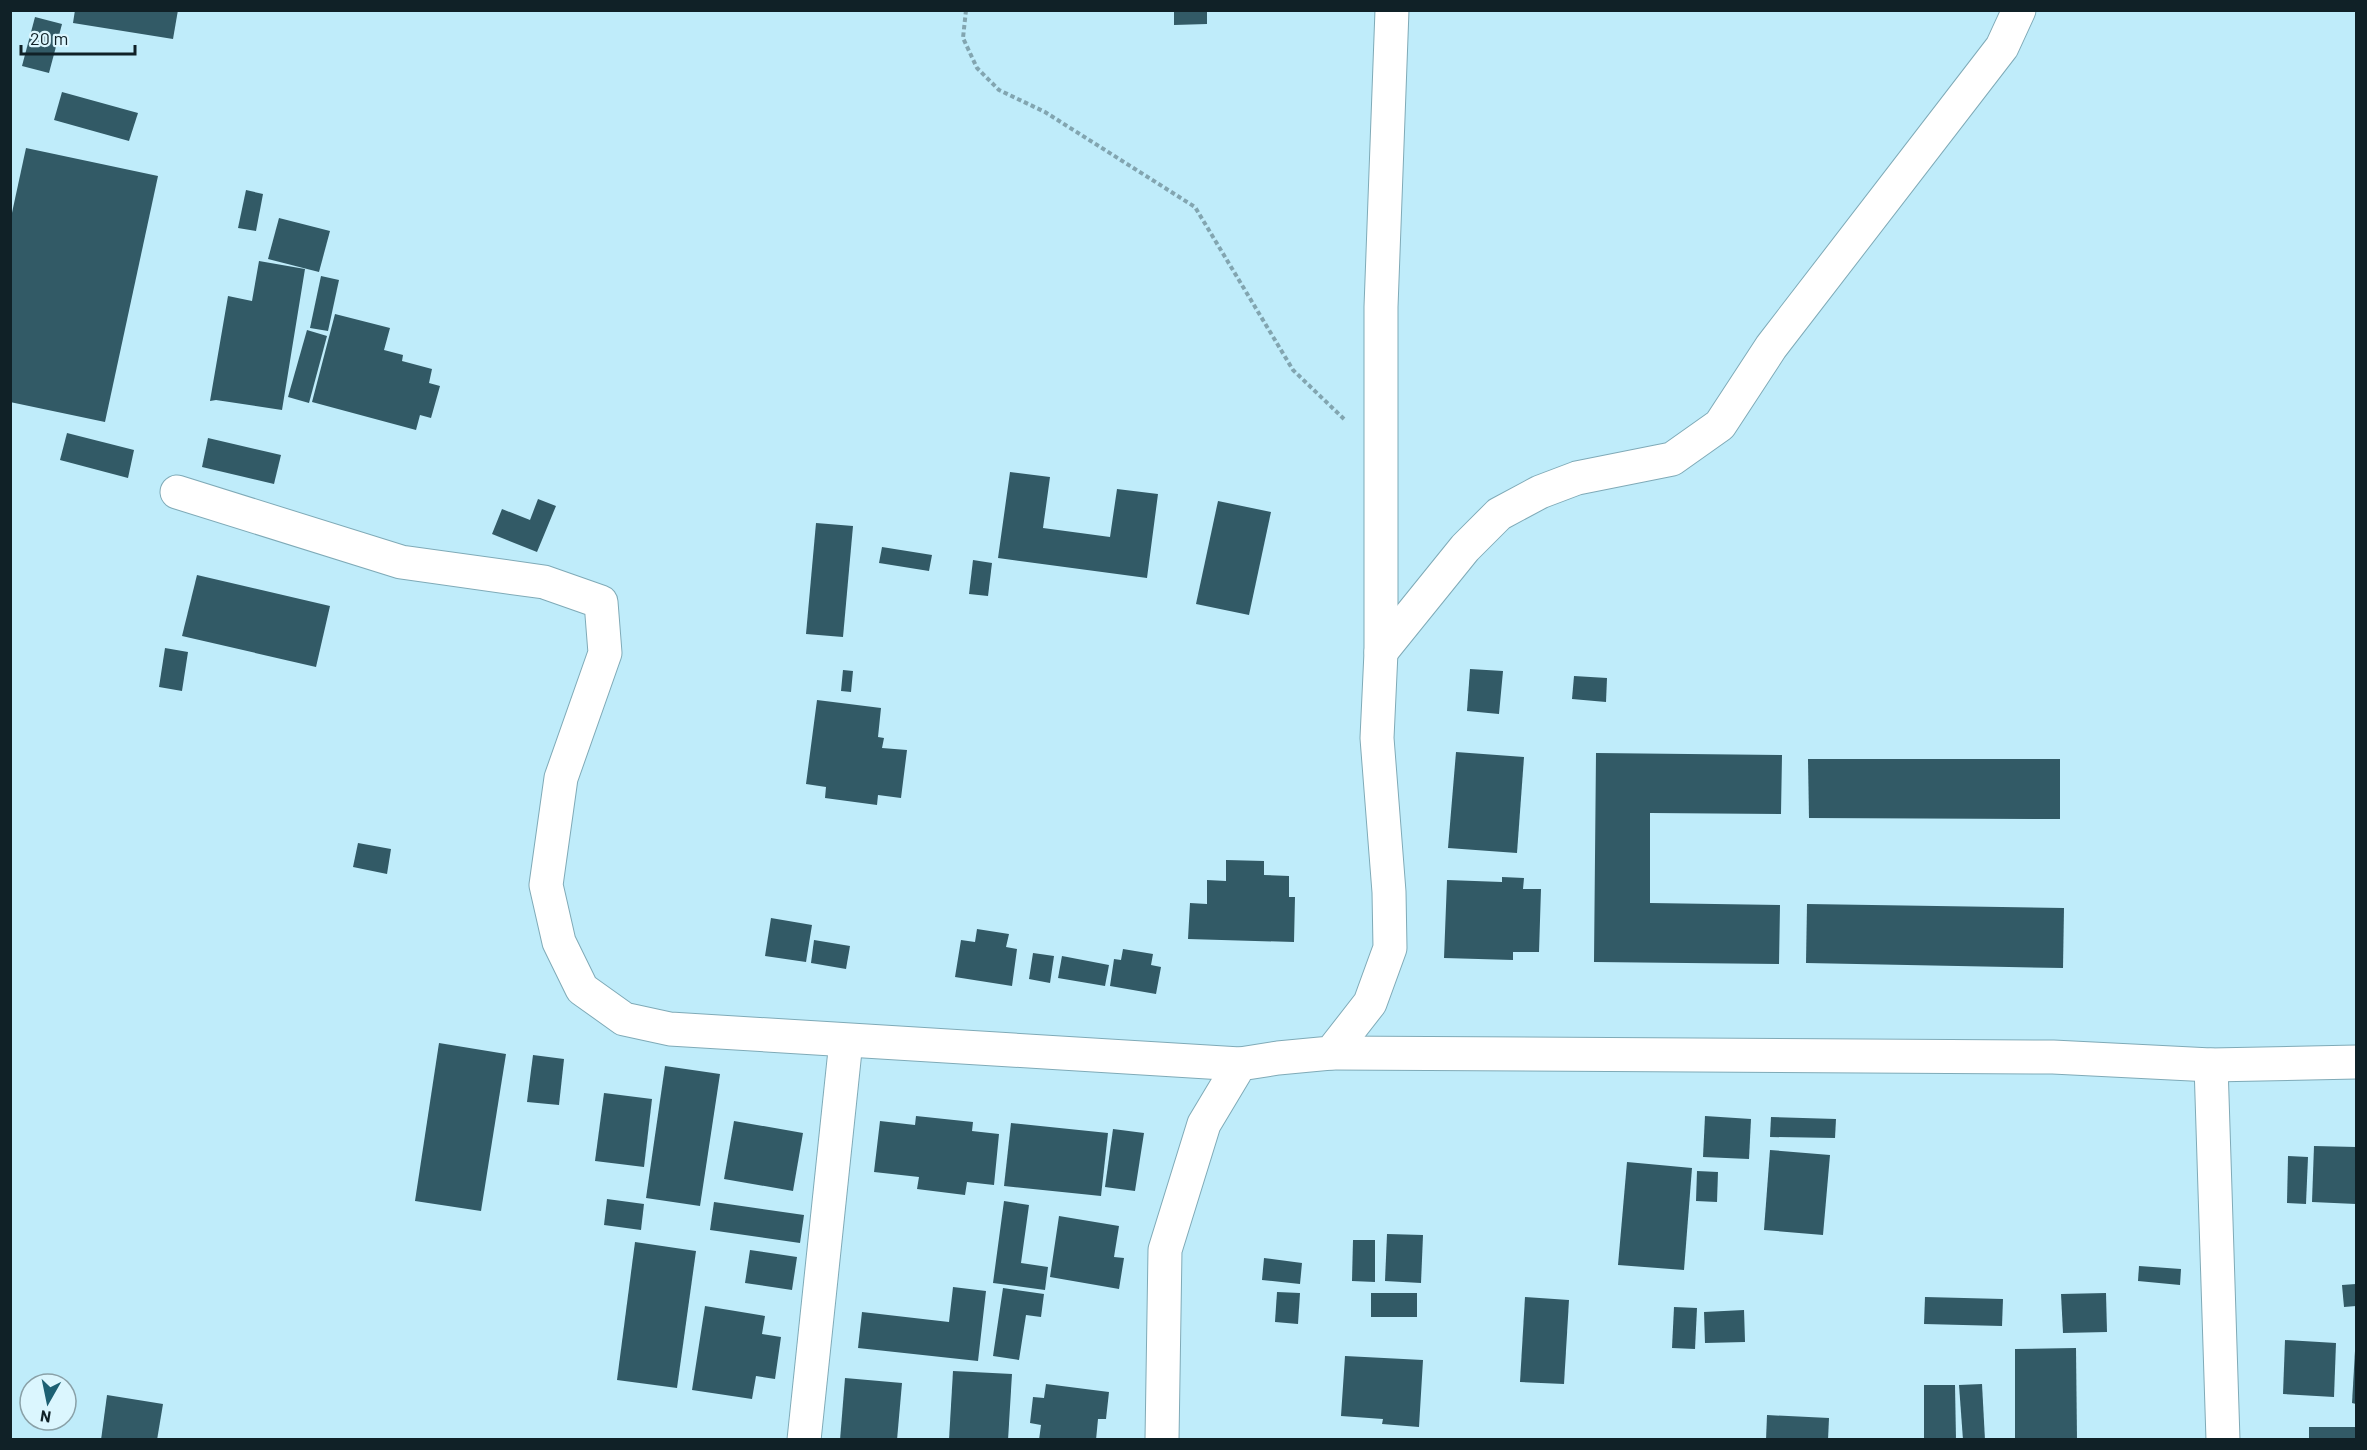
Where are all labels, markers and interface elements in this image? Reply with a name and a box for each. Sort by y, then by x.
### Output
scale bar [21,18,135,56]
text: 20 m [30,27,68,49]
north arrow [18,1372,78,1432]
text: N [39,1407,52,1428]

